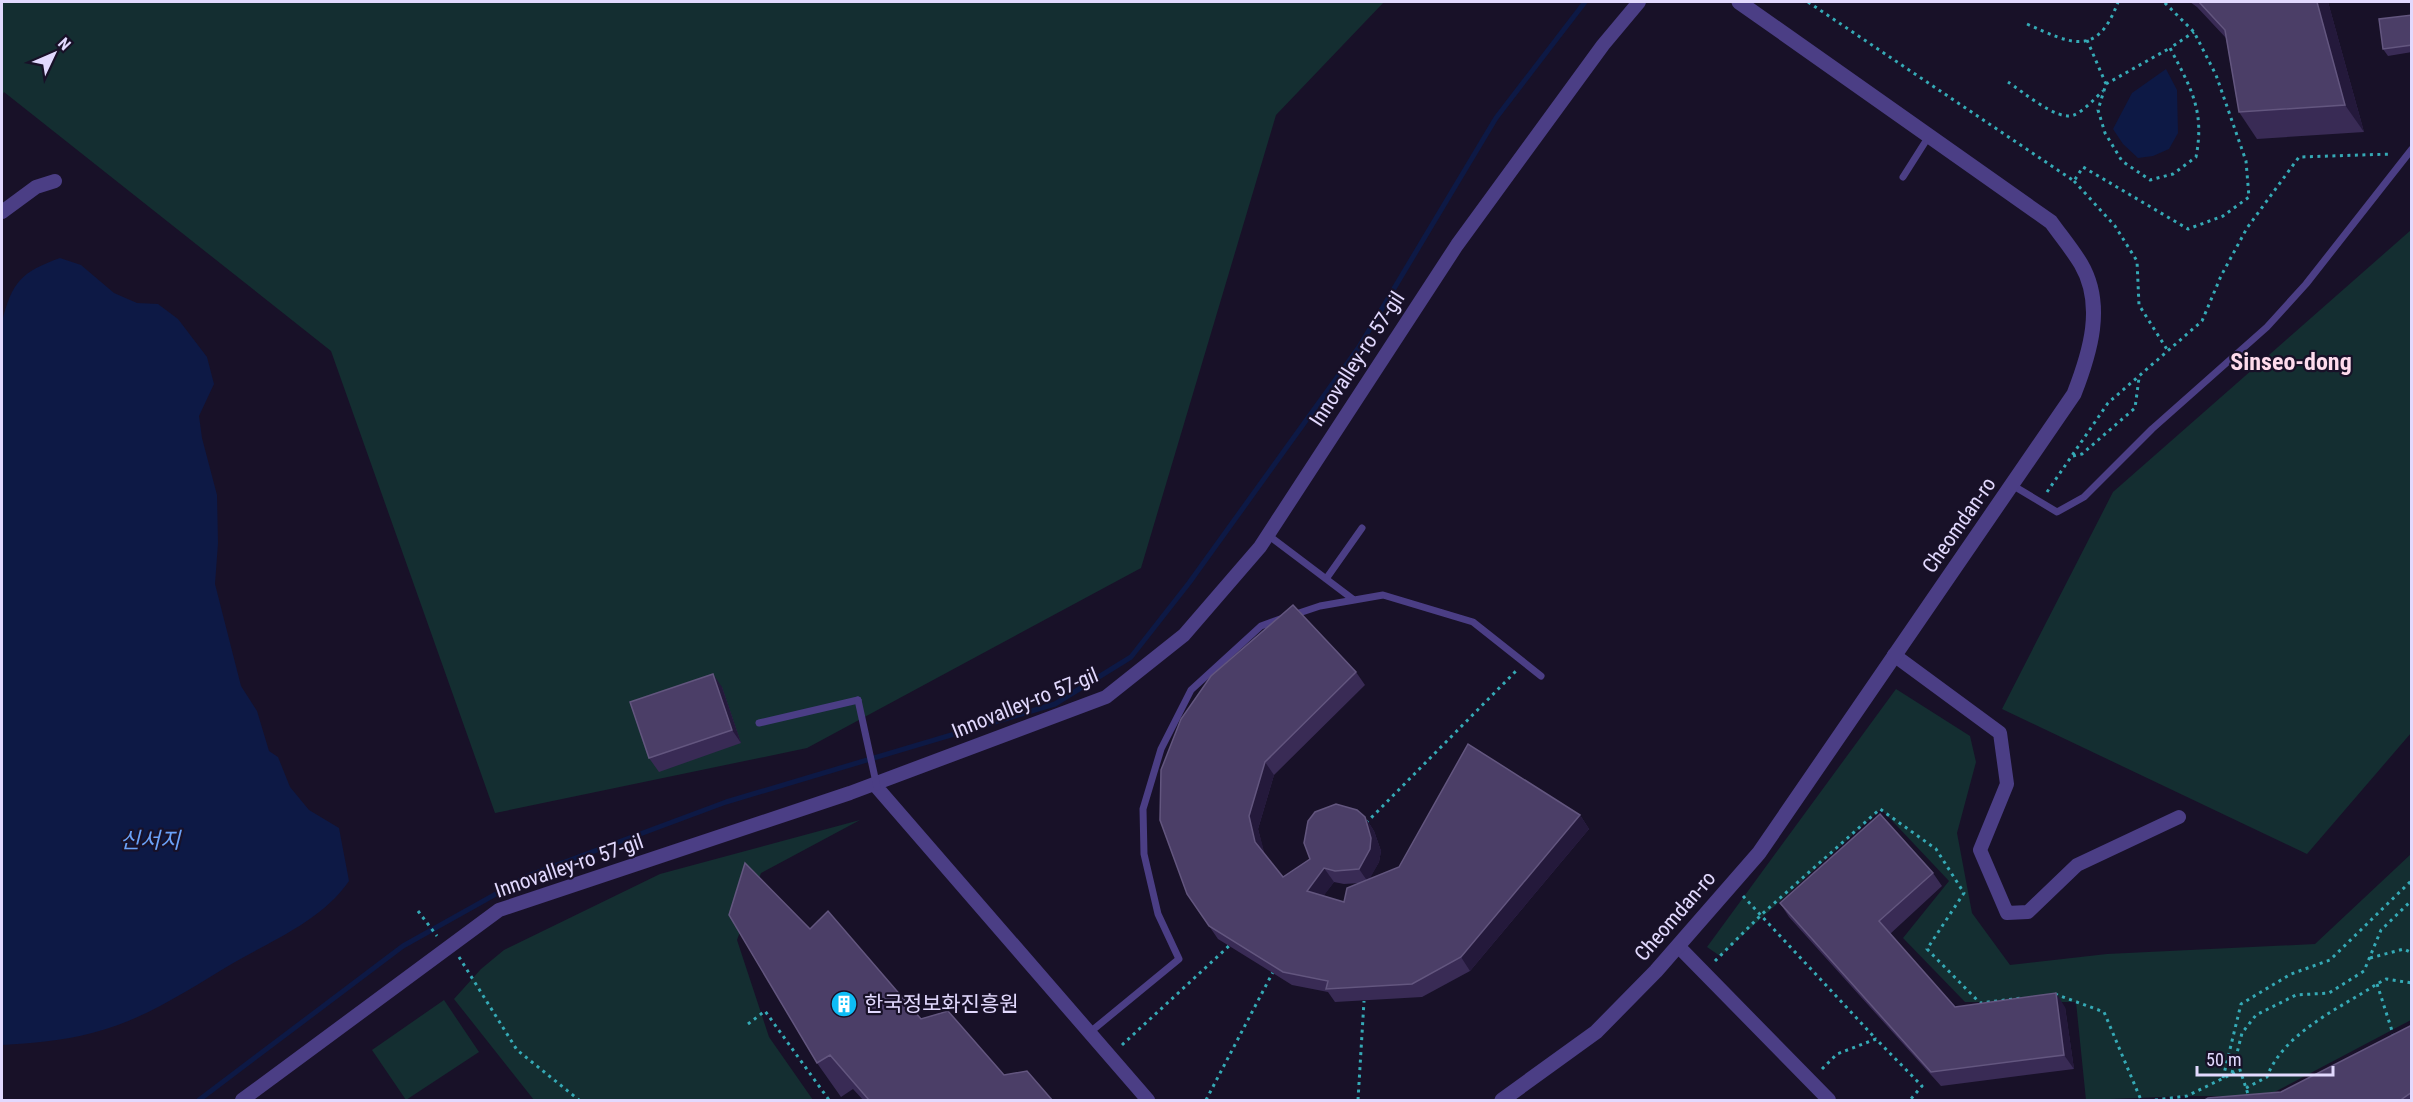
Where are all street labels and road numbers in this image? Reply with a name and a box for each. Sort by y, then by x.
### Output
street label: Innovalley-ro 57-gil [1305,287,1409,431]
street label: Cheomdan-ro [1917,473,2001,577]
street label: Innovalley-ro 57-gil [948,663,1102,743]
street label: Innovalley-ro 57-gil [491,829,647,903]
street label: Cheomdan-ro [1630,866,1720,966]

